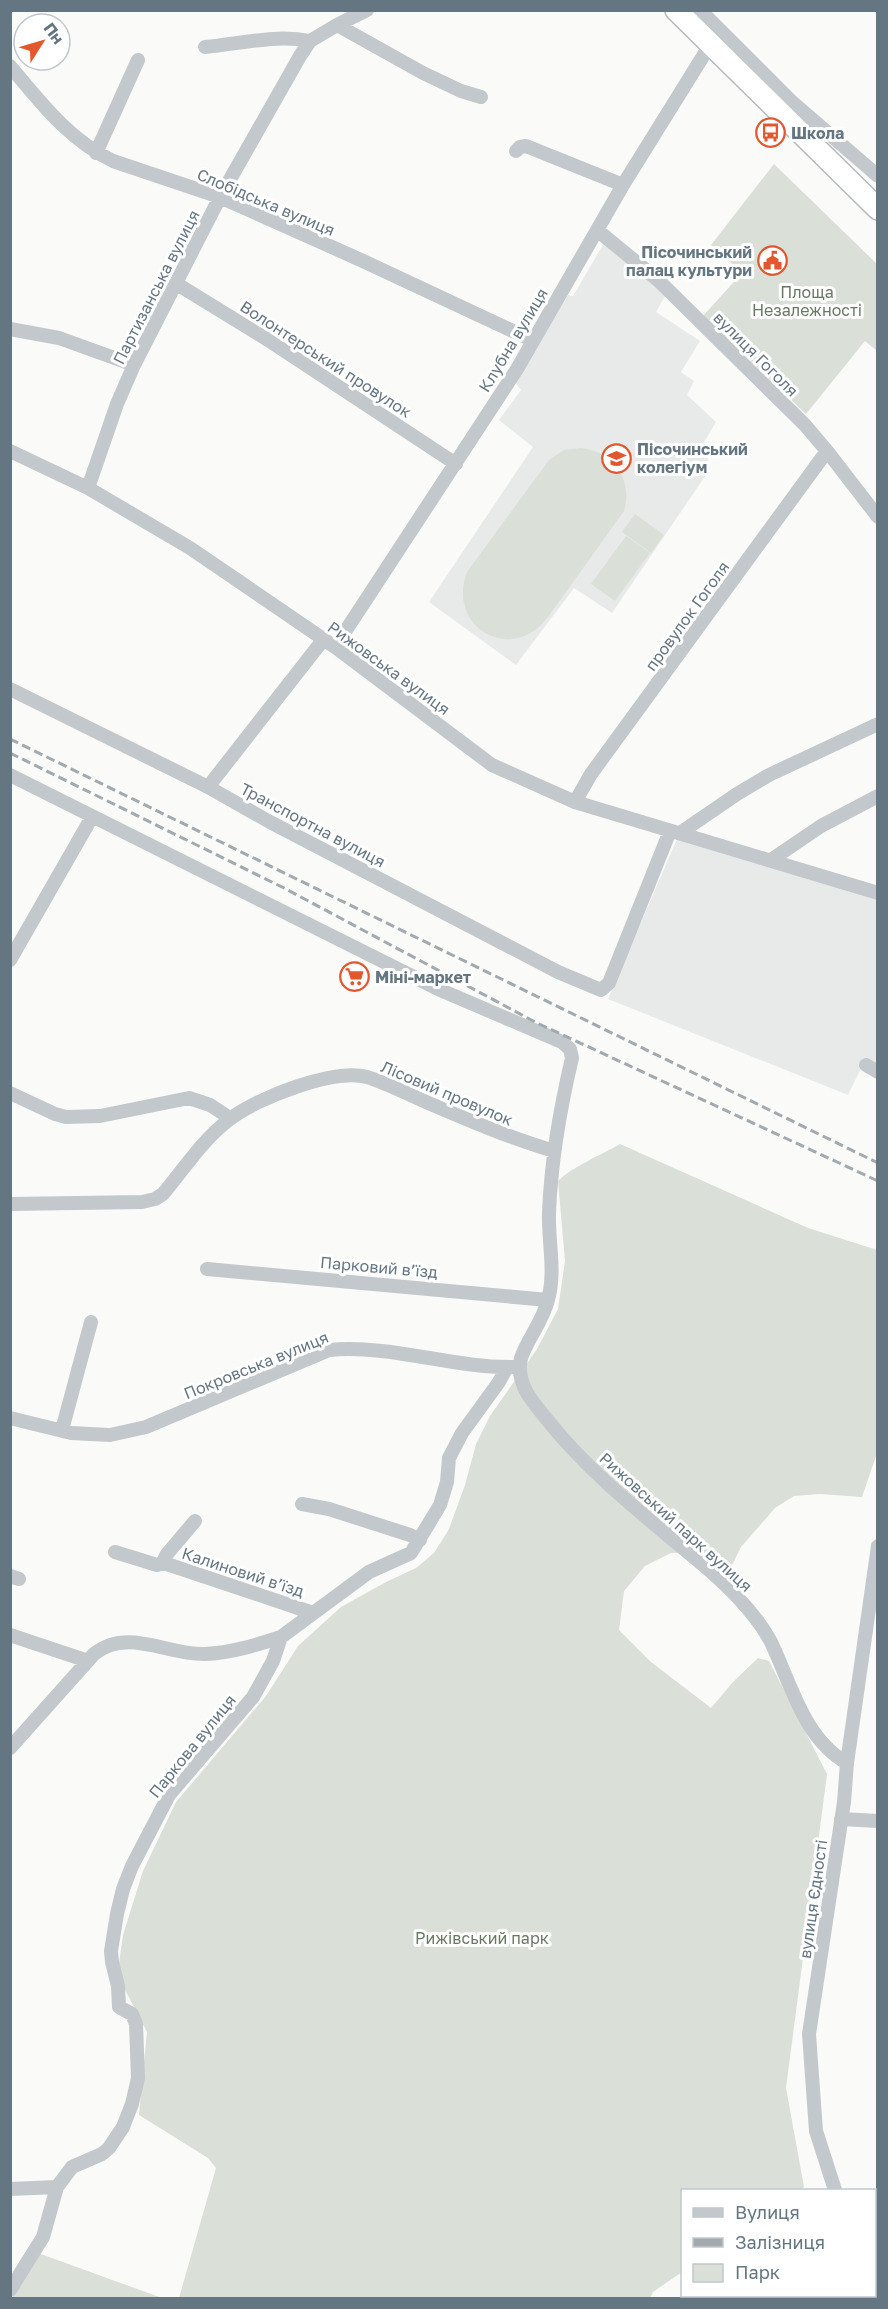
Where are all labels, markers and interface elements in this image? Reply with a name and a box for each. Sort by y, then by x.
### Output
north arrow [12,12,72,72]
text: Пн [39,18,69,48]
bus stop icon: Школа [754,117,786,149]
place label: Школа [791,123,844,143]
street label: Слобідська вулиця [194,164,338,240]
street label: Партизанська вулиця [108,207,204,367]
place label: Пісочинський палац культури [626,242,752,280]
public building icon: Пісочинський палац культури [757,245,789,277]
park label: Площа Незалежності [752,282,862,320]
street label: Клубна вулиця [474,284,552,396]
street label: Волонтерський провулок [237,296,415,422]
street label: вулиця Гоголя [709,307,803,401]
place label: Пісочинський колегіум [637,439,748,477]
school or university icon: Пісочинський колегіум [600,442,632,474]
street label: провулок Гоголя [641,557,733,675]
street label: Рижовська вулиця [324,617,454,719]
street label: Транспортна вулиця [237,778,389,872]
supermarket icon: Міні-маркет [338,961,370,993]
place label: Міні-маркет [375,967,471,987]
street label: Лісовий провулок [378,1056,516,1130]
street label: Парковий в’їзд [319,1252,439,1282]
street label: Покровська вулиця [181,1327,331,1403]
street label: Рижовський парк вулиця [596,1448,756,1596]
street label: Калиновий в’їзд [179,1543,307,1601]
street label: Паркова вулиця [144,1690,240,1802]
street label: вулиця Єдності [795,1838,831,1960]
park label: Рижівський парк [415,1928,549,1948]
legend [681,2189,876,2297]
text: Вулиця [735,2201,800,2223]
text: Залізниця [735,2231,825,2253]
text: Парк [735,2261,780,2283]

